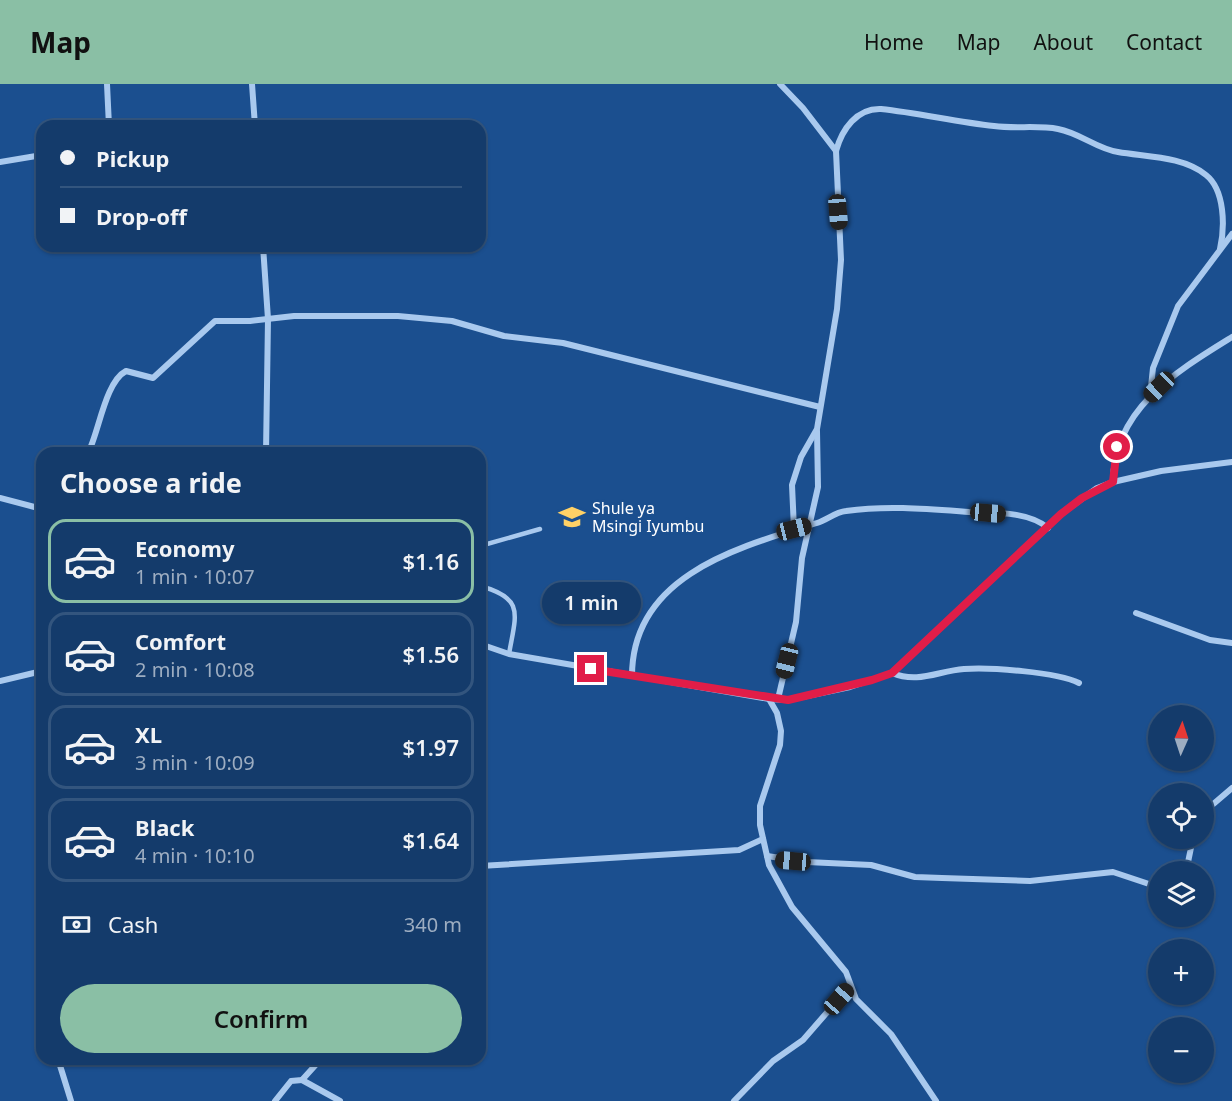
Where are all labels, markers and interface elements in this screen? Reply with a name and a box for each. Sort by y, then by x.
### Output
text: Map [30,23,91,61]
text: Home [864,28,924,56]
text: Map [957,28,1000,56]
text: About [1033,28,1093,56]
text: Contact [1126,28,1202,56]
text: Pickup [96,143,169,173]
car [827,193,849,231]
text: Drop-off [96,201,187,231]
car [1140,368,1178,406]
route start [1103,433,1130,460]
text: Choose a ride [60,464,242,501]
place label: Shule ya Msingi Iyumbu [592,497,704,537]
school or university icon: Shule ya Msingi Iyumbu [557,502,587,532]
car [969,502,1007,524]
car [774,516,814,542]
text: Economy [135,533,234,563]
icon: car [63,534,117,588]
text: $1.16 [403,546,459,576]
text: 1 min · 10:07 [135,563,255,590]
callout: 1 min [542,582,640,624]
text: 1 min [564,589,619,616]
text: Comfort [135,626,226,656]
icon: car [63,627,117,681]
text: $1.56 [403,639,459,669]
car [774,641,800,681]
route end [577,655,604,682]
text: 2 min · 10:08 [135,656,255,683]
north arrow [1148,705,1214,771]
map controls [1148,705,1214,1083]
text: XL [135,719,162,749]
icon: car [63,720,117,774]
text: $1.97 [403,732,459,762]
text: 3 min · 10:09 [135,749,255,776]
button: locate [1148,783,1214,849]
text: Black [135,812,194,842]
icon: car [63,813,117,867]
text: $1.64 [403,825,459,855]
text: 4 min · 10:10 [135,842,255,869]
car [774,850,812,872]
button: layers [1148,861,1214,927]
icon: cash [60,908,93,941]
text: Cash [108,909,158,939]
text: 340 m [404,911,462,938]
button: + [1148,939,1214,1005]
car [820,980,858,1018]
button: Confirm [60,984,462,1053]
button: − [1148,1017,1214,1083]

